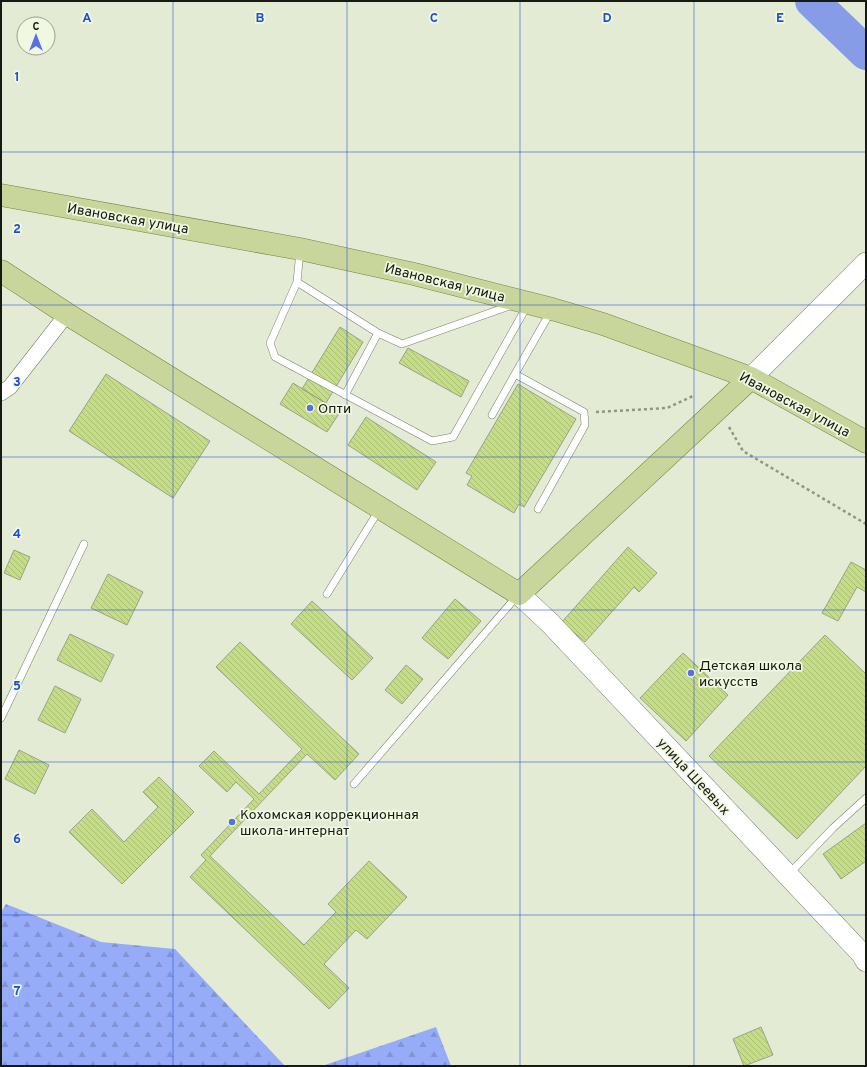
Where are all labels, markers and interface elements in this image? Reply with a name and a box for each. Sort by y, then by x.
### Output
text: A [82,11,92,27]
text: B [256,11,265,27]
text: C [430,11,438,27]
text: D [602,11,612,27]
text: E [776,11,784,27]
north arrow [16,16,56,56]
text: С [32,20,40,34]
text: 1 [14,70,20,86]
street label: Ивановская улица [66,200,190,239]
text: 2 [13,222,21,238]
street label: Ивановская улица [383,260,506,307]
street label: Ивановская улица [736,369,853,442]
text: 3 [13,375,21,391]
place label: Опти [318,401,351,418]
marker: Опти [305,403,315,413]
text: 4 [13,527,21,543]
place label: Детская школа искусств [699,658,802,691]
marker: Детская школа искусств [686,668,696,678]
text: 5 [13,679,21,695]
street label: улица Шеевых [653,735,733,819]
place label: Кохомская коррекционная школа-интернат [240,807,419,840]
marker: Кохомская коррекционная школа-интернат [227,817,237,827]
text: 6 [13,832,21,848]
text: 7 [14,984,21,1000]

